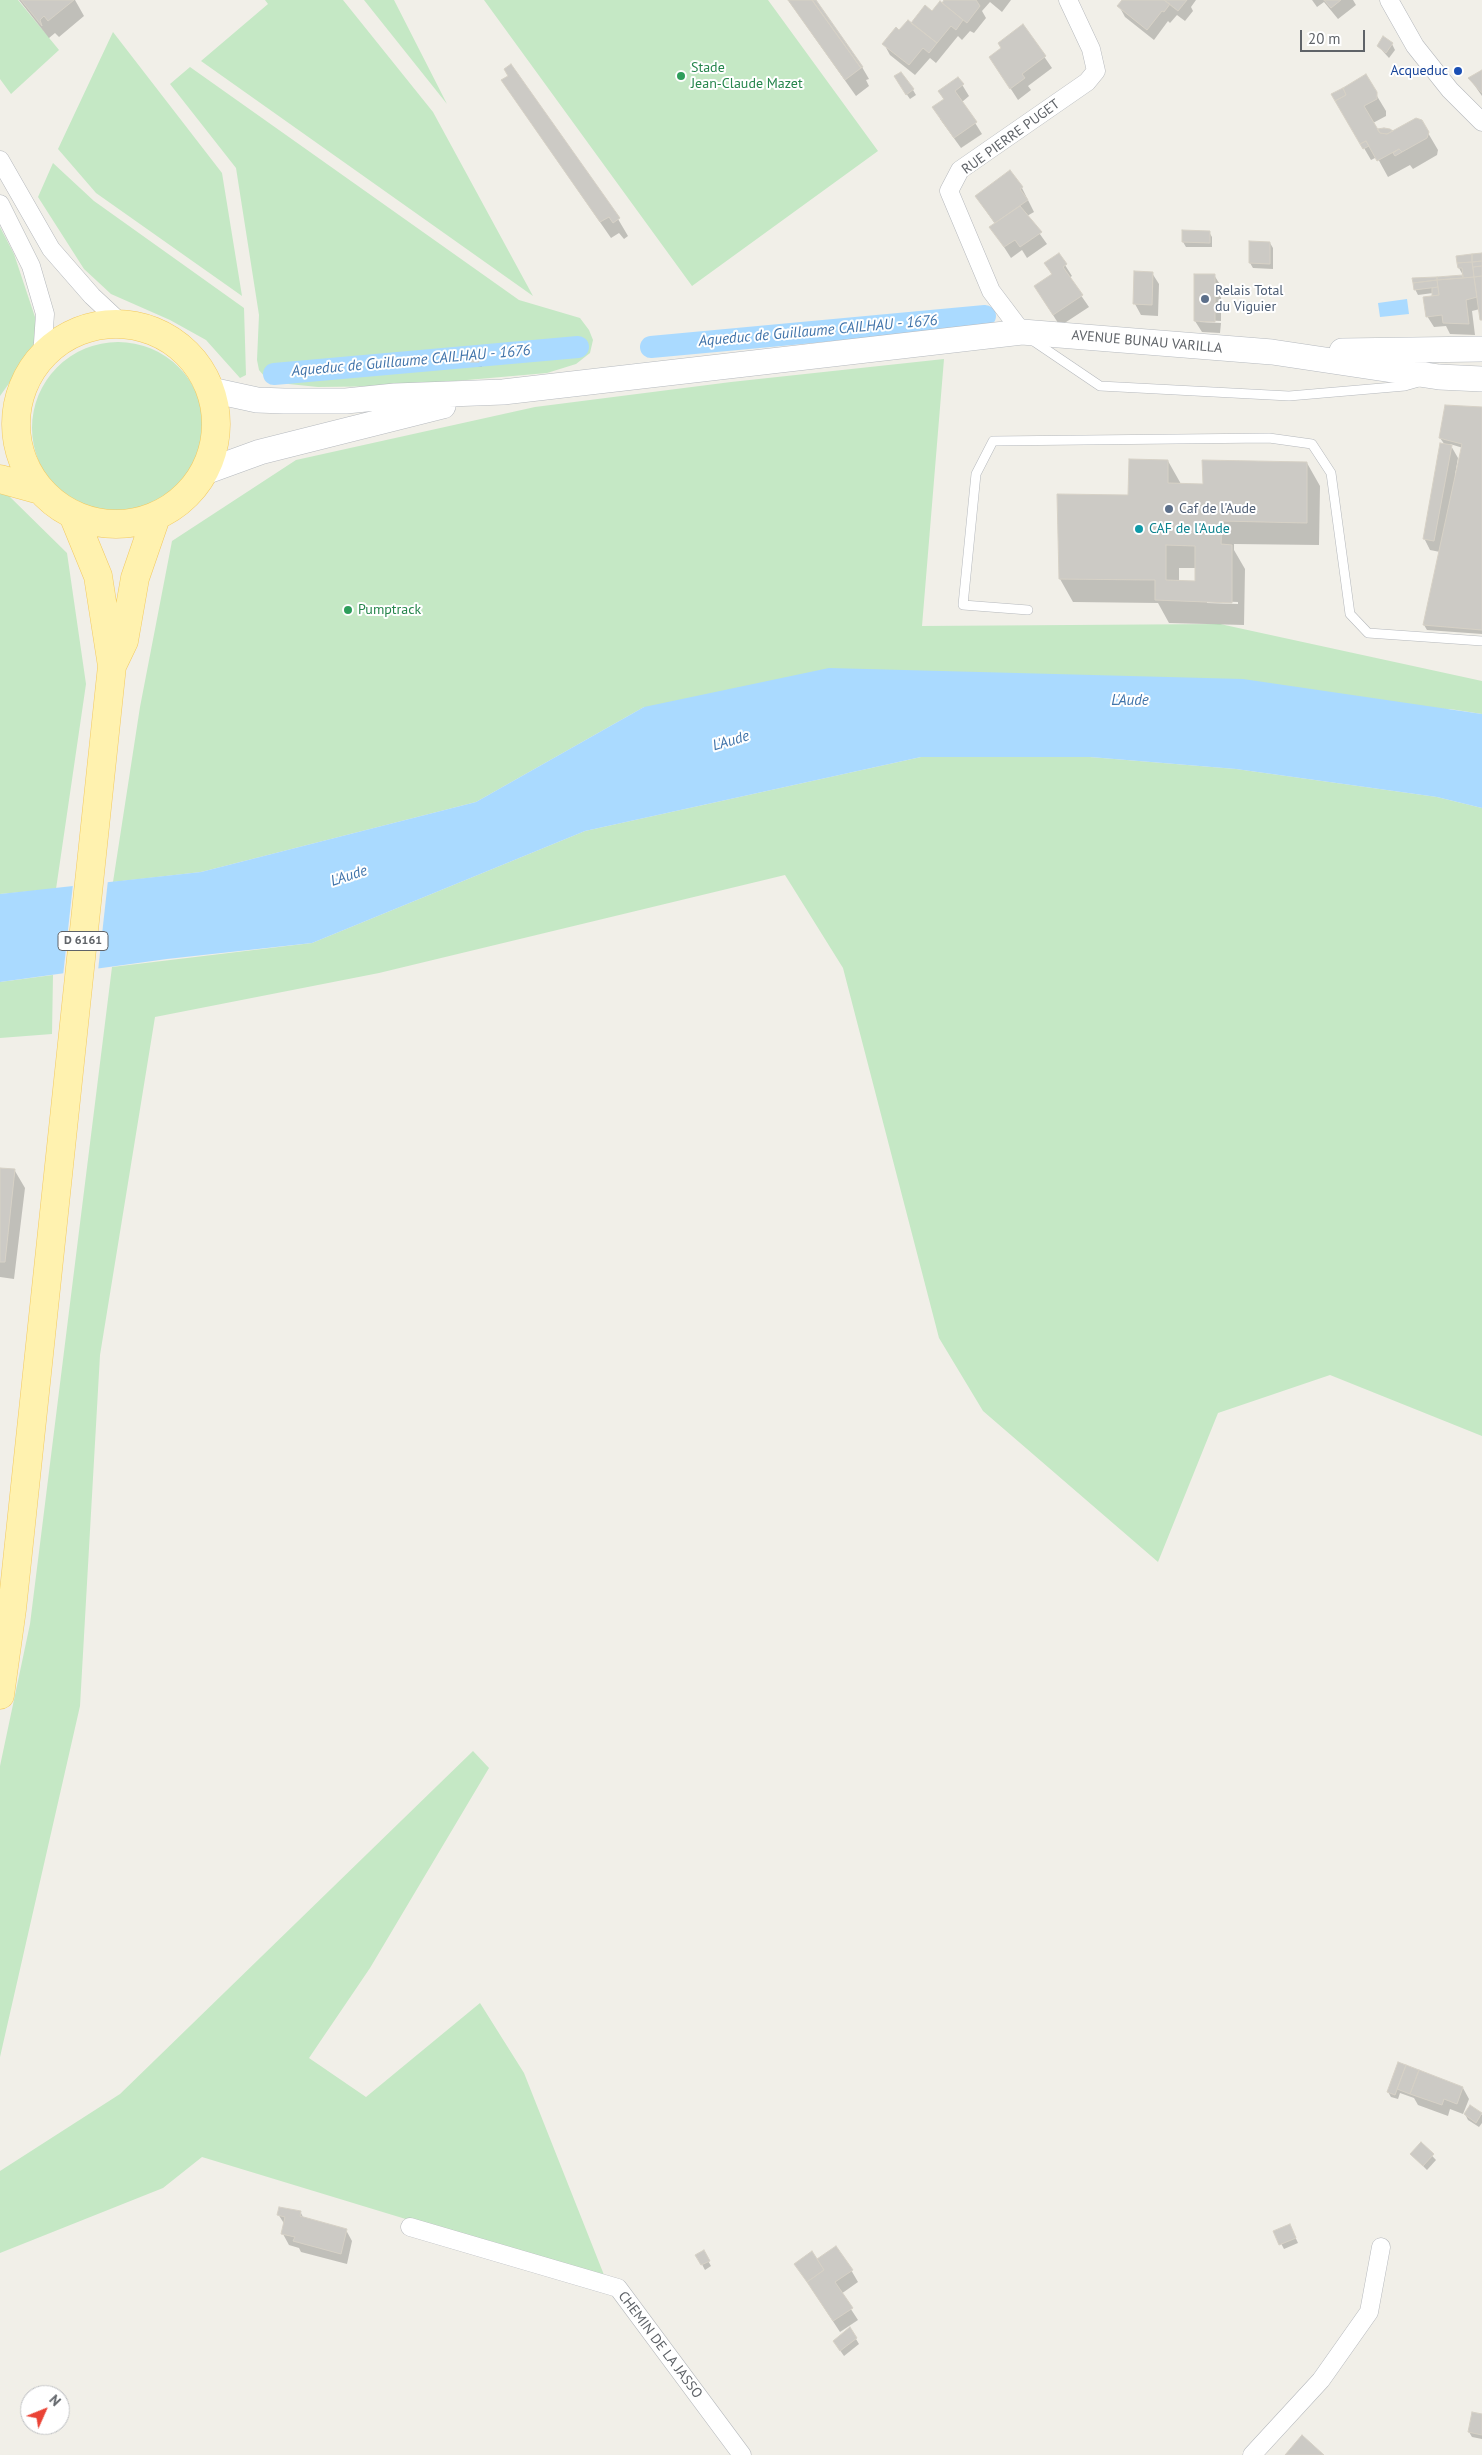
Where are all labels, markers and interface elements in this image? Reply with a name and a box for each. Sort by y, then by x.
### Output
scale bar [1302,20,1367,52]
text: 20 m [1308,29,1341,48]
place label: Stade Jean-Claude Mazet [691,60,803,92]
place label: Acqueduc [1390,63,1448,79]
marker: Acqueduc [1452,65,1464,77]
marker: Stade Jean-Claude Mazet [675,70,687,82]
street label: RUE PIERRE PUGET [959,96,1063,178]
place label: Relais Total du Viguier [1215,283,1283,316]
marker: Relais Total du Viguier [1199,293,1211,305]
water label: Aqueduc de Guillaume CAILHAU - 1676 [698,312,938,350]
street label: AVENUE BUNAU VARILLA [1071,327,1223,357]
water label: Aqueduc de Guillaume CAILHAU - 1676 [291,342,531,380]
place label: Caf de l'Aude [1179,501,1256,517]
marker: Caf de l'Aude [1163,503,1175,515]
place label: CAF de l'Aude [1149,521,1230,537]
marker: CAF de l'Aude [1133,523,1145,535]
place label: Pumptrack [358,602,421,618]
marker: Pumptrack [342,604,354,616]
water label: L'Aude [1111,692,1149,710]
water label: L'Aude [710,727,752,755]
water label: L'Aude [328,862,370,890]
road number: D 6161 [58,931,108,950]
street label: CHEMIN DE LA JASSO [614,2288,706,2402]
north arrow [20,2385,70,2435]
text: N [45,2391,65,2410]

